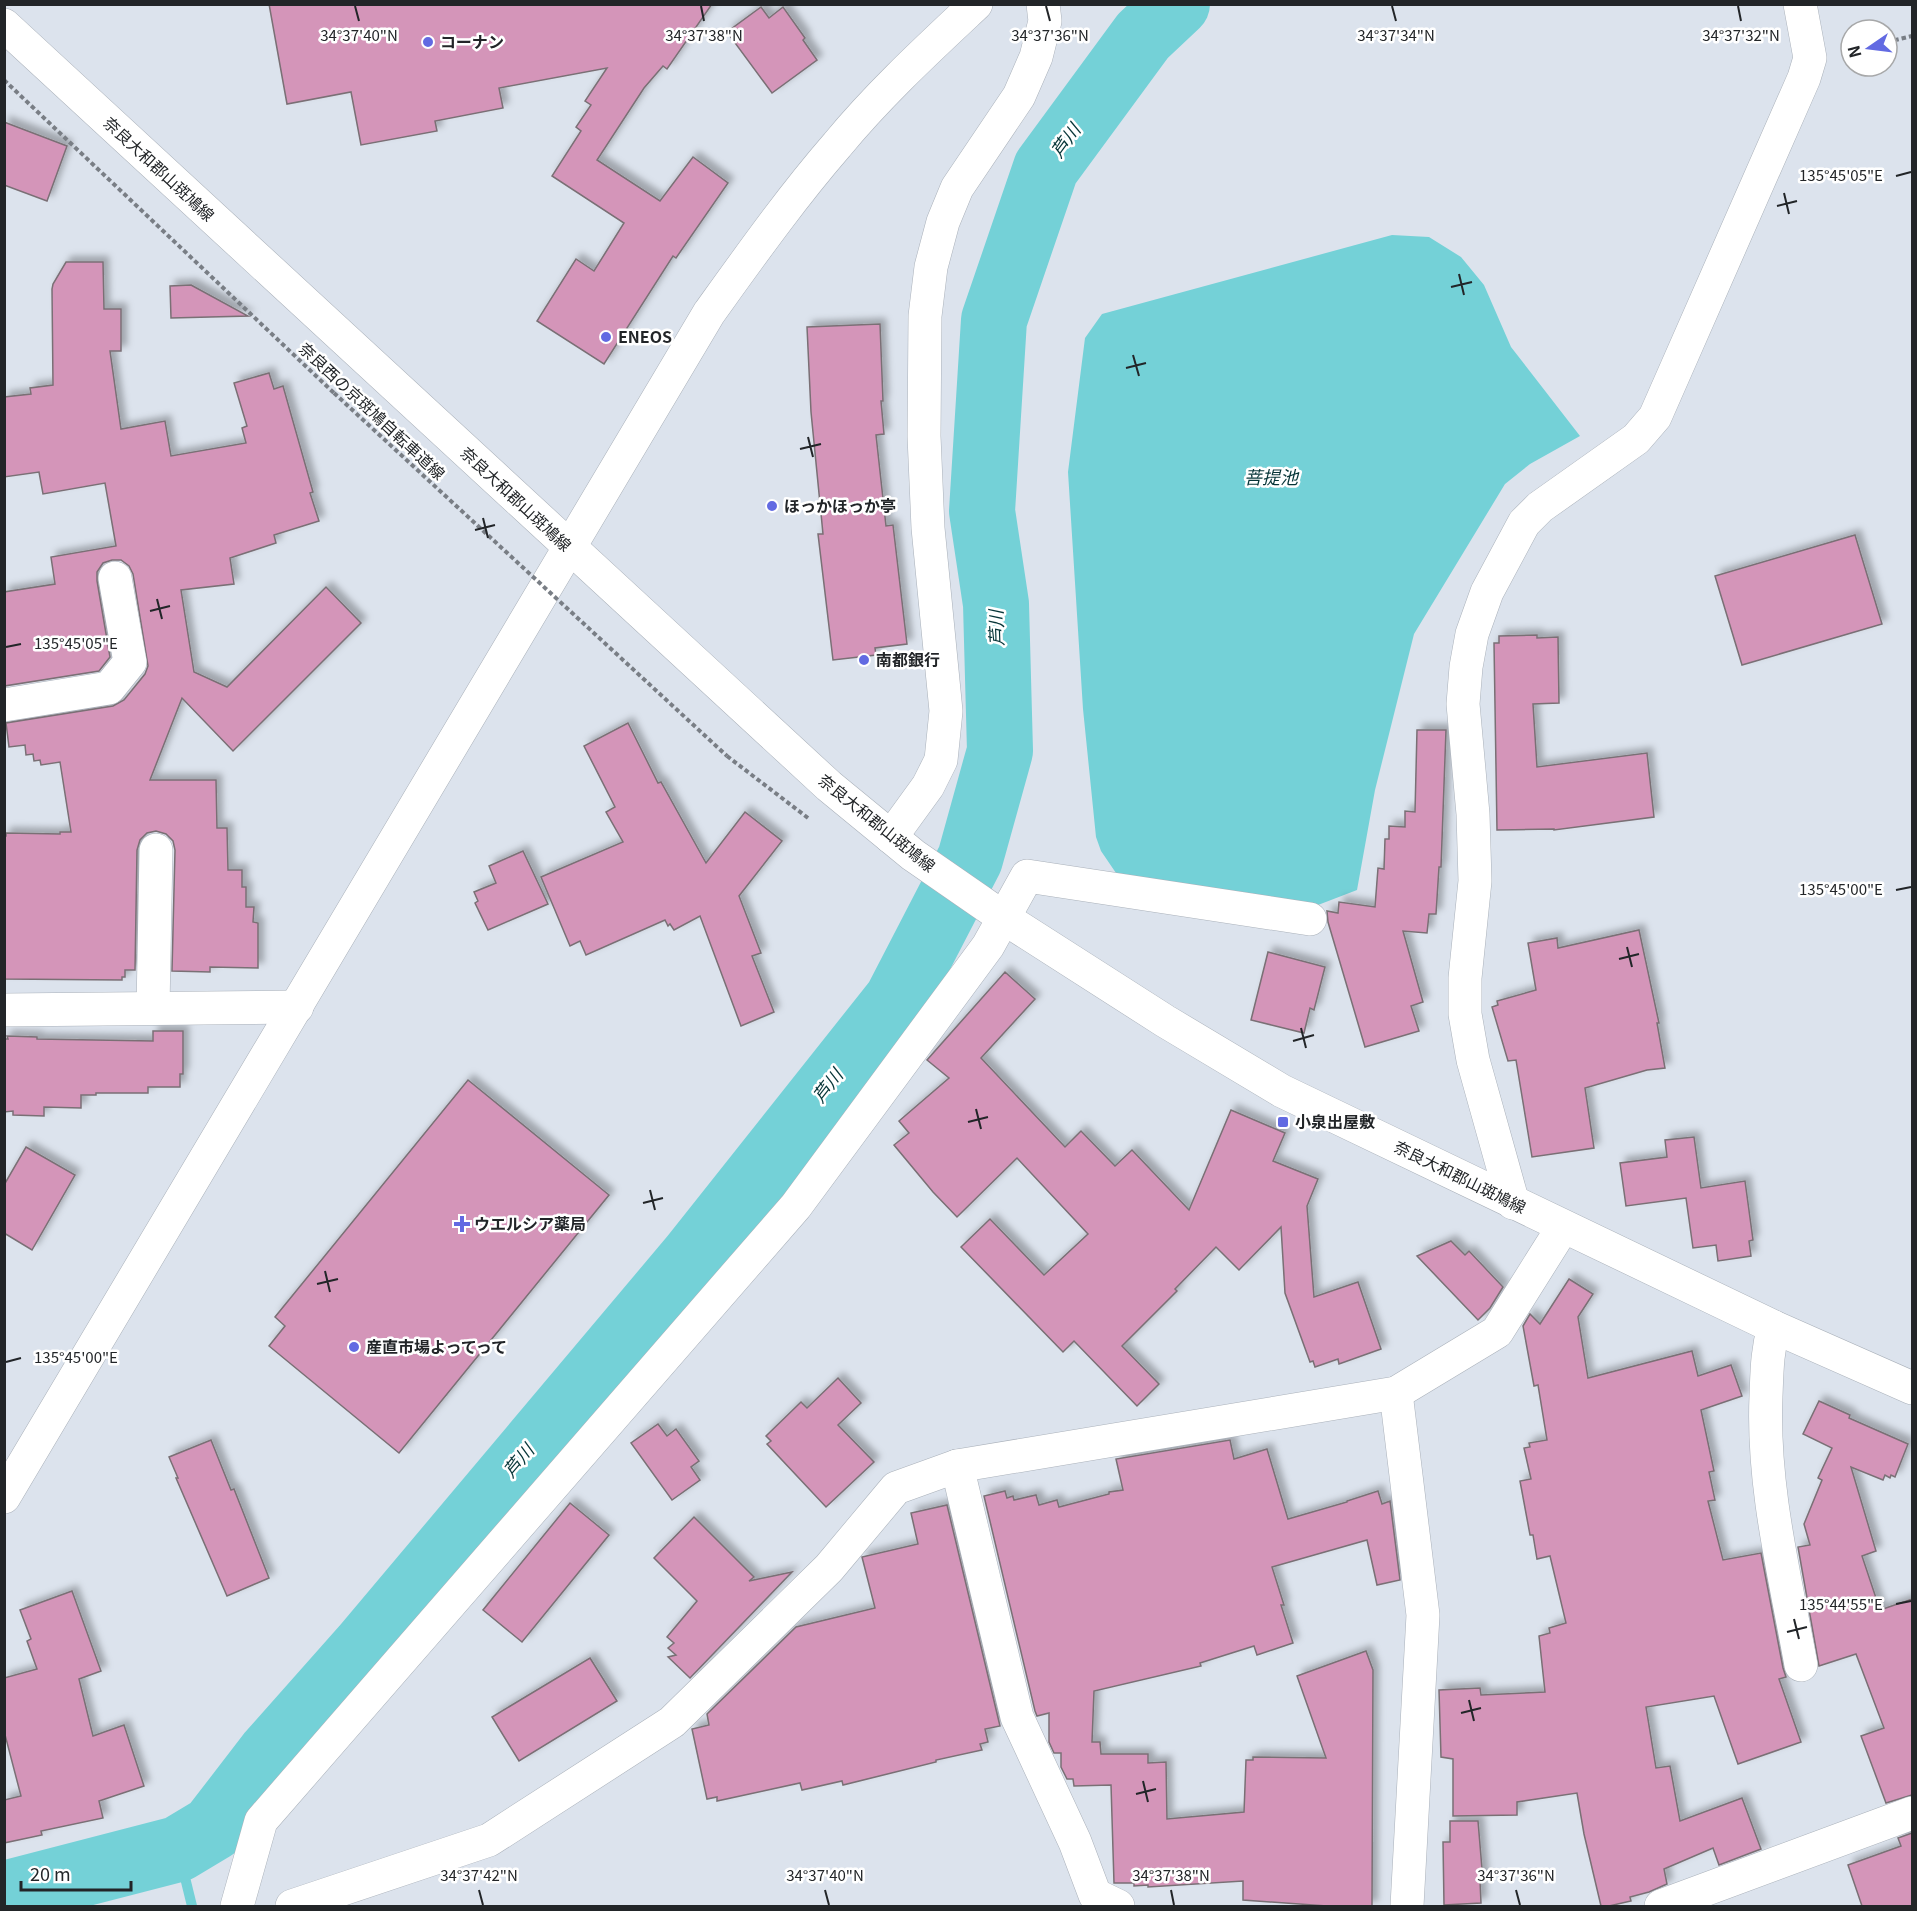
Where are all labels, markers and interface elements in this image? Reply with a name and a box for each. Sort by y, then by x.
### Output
north arrow [1839,18,1899,78]
text: 34°37'40"N [320,24,398,45]
text: 34°37'38"N [665,24,743,45]
text: 34°37'36"N [1011,24,1089,45]
text: 34°37'34"N [1357,24,1435,45]
text: 34°37'32"N [1702,24,1780,45]
place label: コーナン [440,29,504,53]
marker: コーナン [421,35,435,49]
text: N [1840,43,1867,61]
street label: 奈良大和郡山斑鳩線 [99,110,221,226]
water label: 芦川 [1043,116,1087,162]
text: 135°45'05"E [1799,164,1883,185]
place label: ENEOS [618,324,672,348]
marker: ENEOS [599,330,613,344]
street label: 奈良西の京斑鳩自転車道線 [294,336,451,485]
street label: 奈良大和郡山斑鳩線 [456,440,578,556]
water label: 菩提池 [1244,463,1300,489]
place label: ほっかほっか亭 [784,493,896,517]
marker: ほっかほっか亭 [765,499,779,513]
water label: 芦川 [981,608,1009,647]
text: 135°45'05"E [34,632,118,653]
place label: 南都銀行 [876,647,940,671]
marker: 南都銀行 [857,653,871,667]
street label: 奈良大和郡山斑鳩線 [814,768,941,877]
text: 135°45'00"E [1799,878,1883,899]
water label: 芦川 [805,1061,849,1107]
place label: 小泉出屋敷 [1295,1109,1375,1133]
marker: 小泉出屋敷 [1276,1115,1290,1129]
street label: 奈良大和郡山斑鳩線 [1390,1134,1530,1218]
place label: ウエルシア薬局 [474,1211,586,1235]
marker: ウエルシア薬局 [455,1217,469,1231]
place label: 産直市場よってって [366,1334,507,1358]
marker: 産直市場よってって [347,1340,361,1354]
text: 135°45'00"E [34,1346,118,1367]
water label: 芦川 [496,1436,540,1482]
text: 135°44'55"E [1799,1593,1883,1614]
scale bar [21,1854,130,1892]
text: 20 m [30,1860,71,1886]
text: 34°37'42"N [440,1864,518,1885]
text: 34°37'40"N [786,1864,864,1885]
text: 34°37'38"N [1132,1864,1210,1885]
text: 34°37'36"N [1477,1864,1555,1885]

